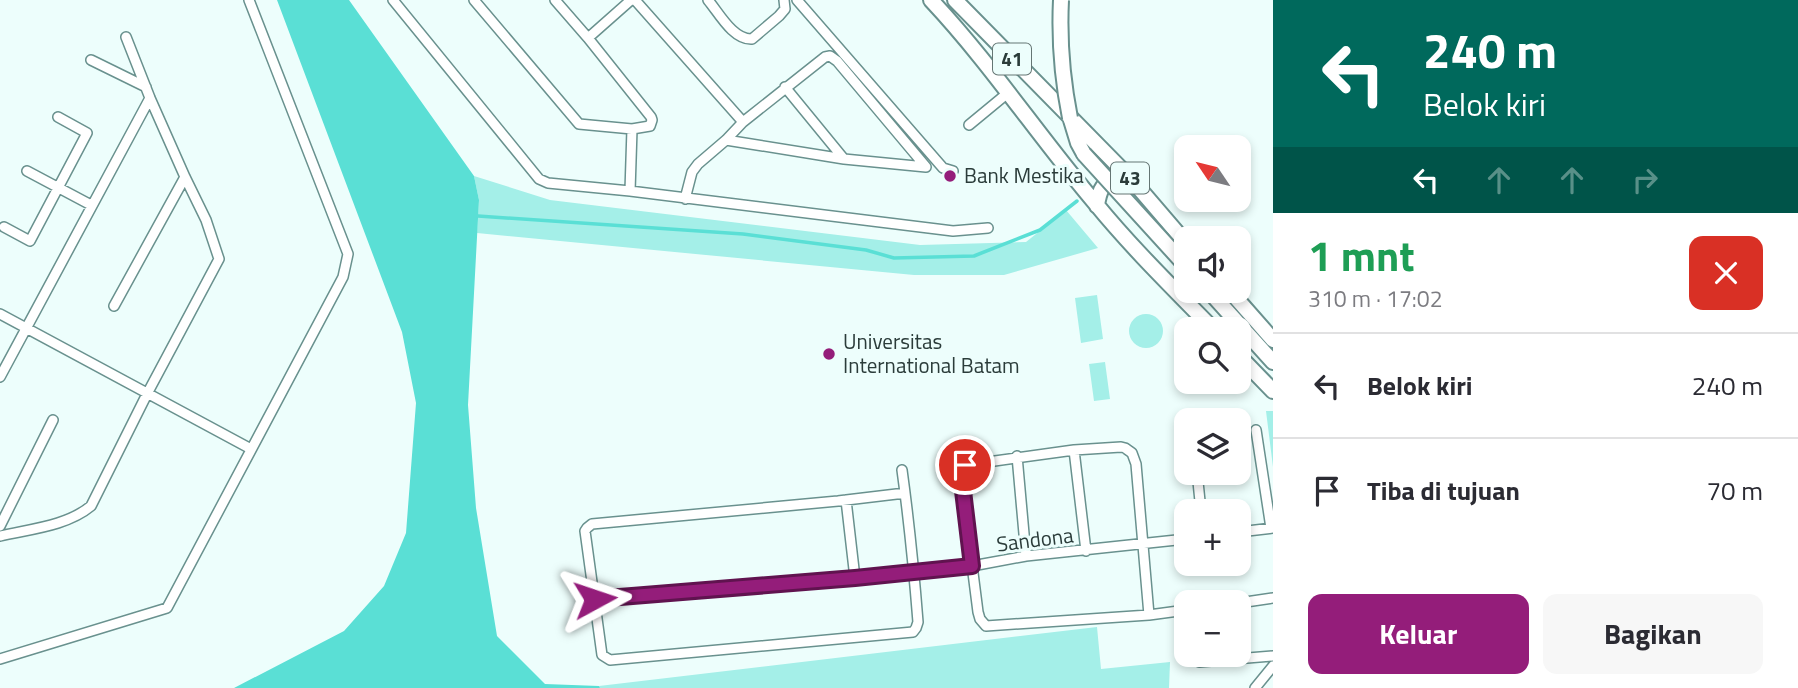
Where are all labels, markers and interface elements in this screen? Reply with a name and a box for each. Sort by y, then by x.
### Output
text: 240 m [1423,12,1557,87]
icon: left [1308,28,1399,119]
road number: 41 [993,44,1031,74]
text: Belok kiri [1423,80,1546,128]
north arrow [1174,135,1251,212]
map controls [1174,135,1251,667]
place label: Bank Mestika [964,159,1084,191]
icon: left [1407,161,1445,199]
icon: ahead [1480,161,1518,199]
icon: ahead [1553,161,1591,199]
icon: right [1626,161,1664,199]
road number: 43 [1111,162,1149,194]
marker: Bank Mestika [942,168,958,184]
text: 1 mnt [1308,223,1415,287]
button: sound [1174,226,1251,303]
button: close [1689,236,1763,310]
text: 310 m · 17:02 [1308,281,1443,316]
button: search [1174,317,1251,394]
place label: Universitas International Batam [843,325,1020,381]
marker: Universitas International Batam [821,346,837,362]
text: Belok kiri [1367,366,1473,405]
text: 240 m [1692,366,1763,405]
icon: left [1308,367,1346,405]
button: layers [1174,408,1251,485]
pin [935,435,995,495]
icon: arrive [946,446,984,484]
text: Tiba di tujuan [1367,471,1520,510]
text: 70 m [1706,471,1763,510]
icon: arrive [1308,472,1346,510]
button: + [1174,499,1251,576]
street label: Sandona [995,518,1076,560]
position arrow [558,562,632,636]
button: − [1174,590,1251,667]
button: Keluar [1308,594,1529,674]
button: Bagikan [1543,594,1763,674]

